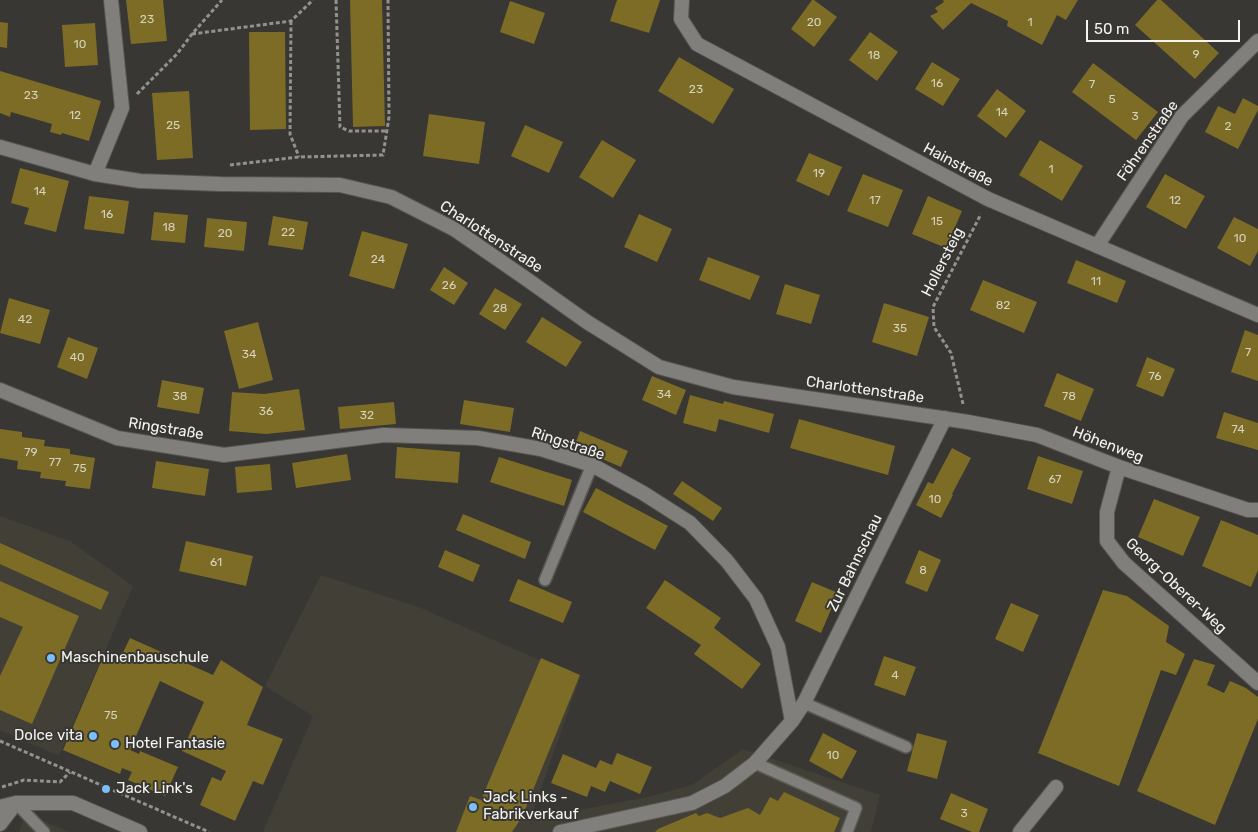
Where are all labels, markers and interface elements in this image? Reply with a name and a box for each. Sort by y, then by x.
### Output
scale bar [1088,10,1242,42]
house number: 23 [140,13,154,27]
house number: 20 [807,16,821,30]
house number: 1 [1027,16,1033,30]
text: 50 m [1094,20,1129,38]
house number: 10 [74,38,86,52]
house number: 9 [1192,48,1200,62]
house number: 18 [868,49,880,63]
house number: 16 [931,77,943,91]
house number: 7 [1089,78,1095,92]
house number: 23 [689,83,703,97]
house number: 23 [24,89,38,103]
house number: 5 [1108,93,1116,107]
street label: Föhrenstraße [1114,97,1182,185]
house number: 14 [996,106,1008,120]
house number: 12 [69,109,81,123]
house number: 3 [1131,110,1139,124]
house number: 25 [166,119,180,133]
house number: 2 [1224,120,1232,134]
street label: Hainstraße [920,139,996,191]
house number: 1 [1048,163,1054,177]
house number: 19 [813,167,825,181]
house number: 14 [34,185,46,199]
house number: 17 [869,194,881,208]
house number: 12 [1169,194,1181,208]
street label: Charlottenstraße [436,197,546,277]
house number: 16 [101,208,113,222]
house number: 15 [931,215,943,229]
house number: 18 [163,221,175,235]
street label: Hollersteig [918,224,968,300]
house number: 22 [281,226,295,240]
house number: 20 [218,227,232,241]
house number: 10 [1234,232,1246,246]
house number: 24 [371,253,385,267]
house number: 11 [1091,275,1101,289]
house number: 26 [442,279,456,293]
house number: 82 [996,299,1010,313]
house number: 28 [493,302,507,316]
house number: 42 [18,313,32,327]
house number: 35 [893,322,907,336]
house number: 7 [1245,346,1251,360]
house number: 34 [242,348,256,362]
house number: 40 [69,351,85,365]
house number: 76 [1148,370,1162,384]
street label: Charlottenstraße [805,373,925,407]
house number: 34 [657,388,671,402]
house number: 38 [173,390,187,404]
house number: 78 [1062,390,1076,404]
house number: 36 [259,405,273,419]
house number: 32 [360,409,374,423]
street label: Ringstraße [127,414,205,444]
street label: Höhenweg [1070,423,1146,467]
house number: 74 [1231,423,1245,437]
street label: Ringstraße [529,424,607,464]
house number: 79 [24,446,38,460]
house number: 77 [49,456,61,470]
house number: 75 [73,462,87,476]
house number: 67 [1048,473,1062,487]
house number: 10 [929,493,941,507]
street label: Zur Bahnschau [824,511,886,615]
street label: Georg-Oberer-Weg [1122,535,1230,637]
house number: 61 [210,556,222,570]
house number: 8 [919,564,927,578]
place label: Maschinenbauschule [61,649,209,667]
marker: Maschinenbauschule [45,652,57,664]
house number: 4 [891,669,899,683]
house number: 75 [104,709,118,723]
place label: Dolce vita [14,727,83,745]
marker: Dolce vita [87,730,99,742]
place label: Hotel Fantasie [125,735,225,753]
marker: Hotel Fantasie [109,738,121,750]
house number: 10 [827,749,839,763]
place label: Jack Link's [116,780,193,798]
marker: Jack Link's [100,783,112,795]
place label: Jack Links - Fabrikverkauf [483,789,578,824]
marker: Jack Links - Fabrikverkauf [467,801,479,813]
house number: 3 [960,807,968,821]

